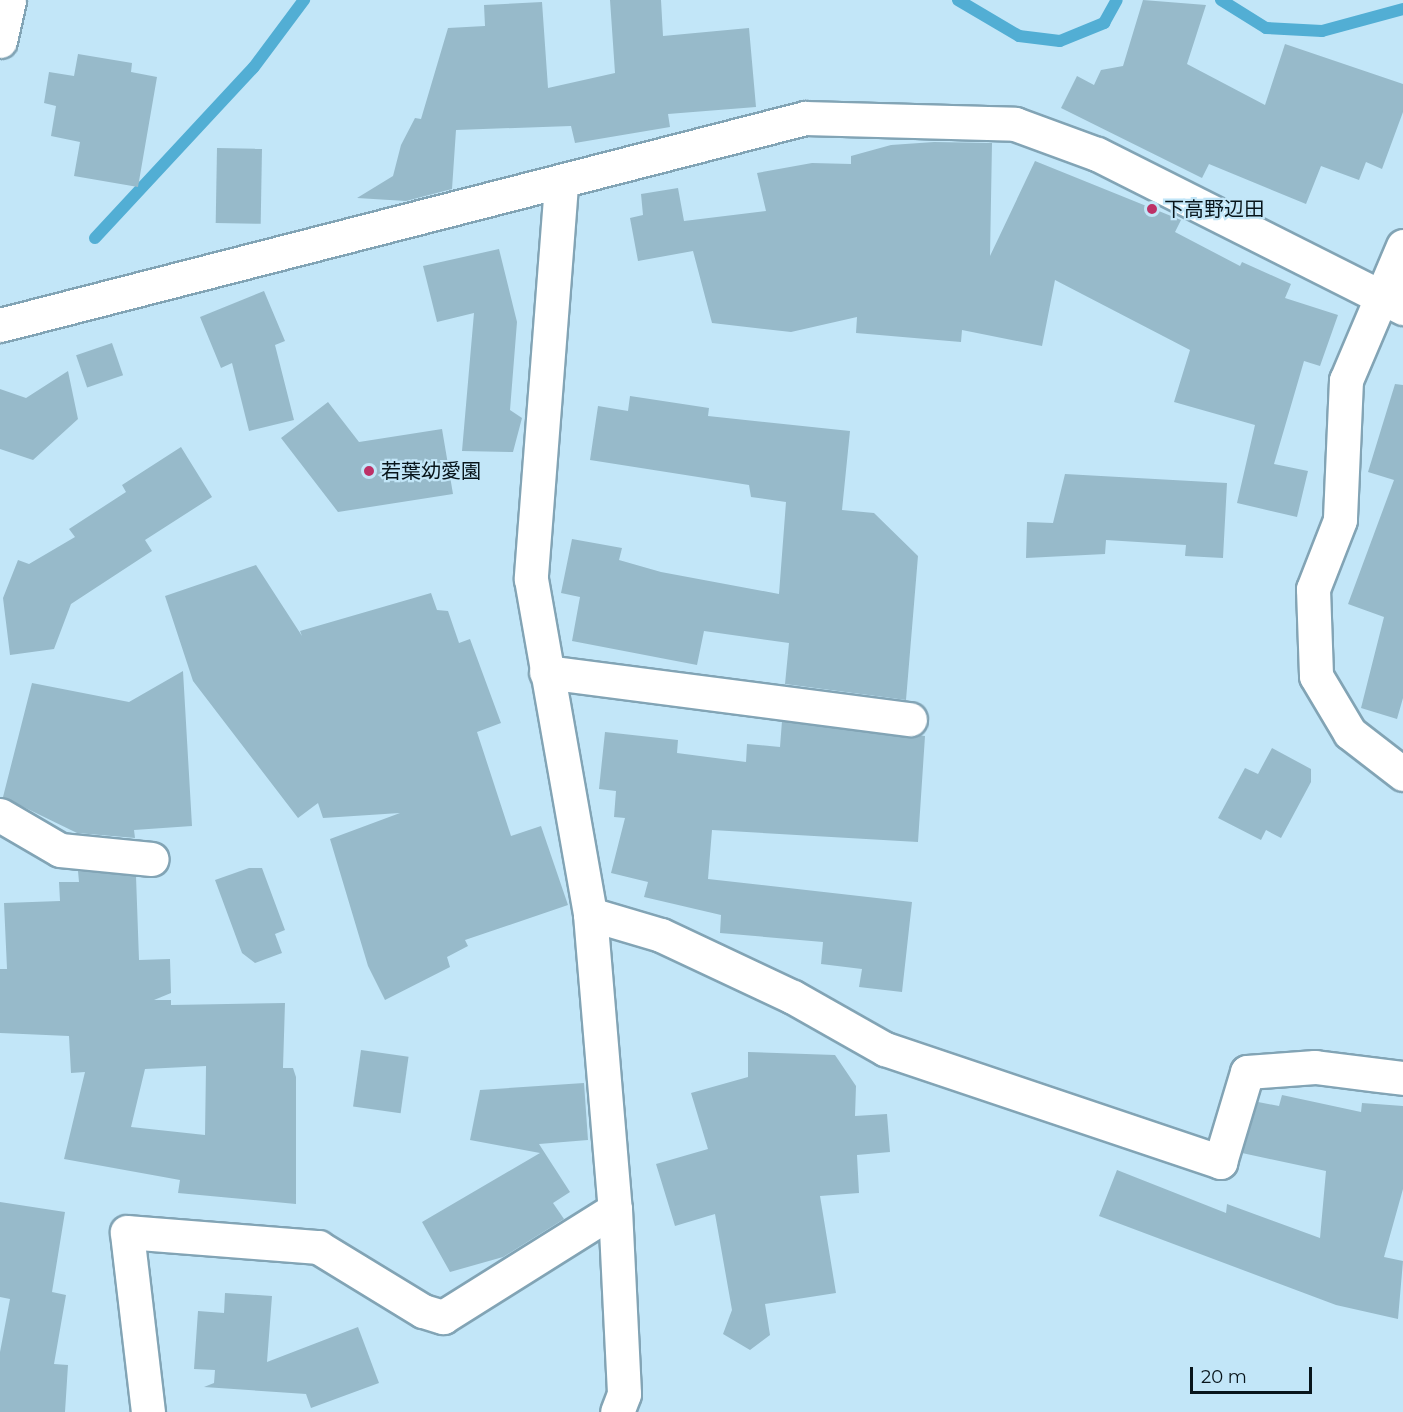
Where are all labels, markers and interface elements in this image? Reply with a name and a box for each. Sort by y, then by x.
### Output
place label: 下高野辺田 [1164,197,1264,221]
marker: 下高野辺田 [1145,202,1159,216]
place label: 若葉幼愛園 [381,459,481,483]
marker: 若葉幼愛園 [362,464,376,478]
scale bar [1193,1355,1314,1393]
text: 20 m [1201,1366,1247,1388]

